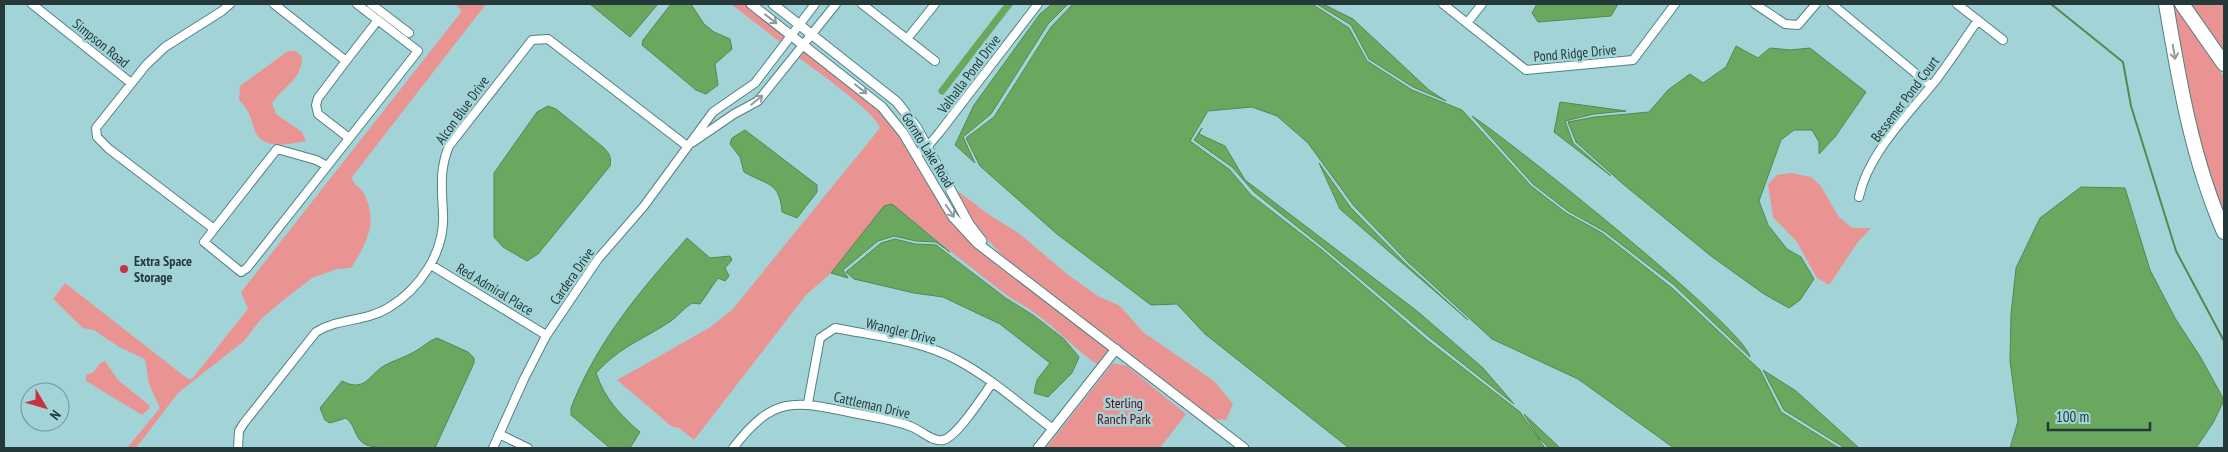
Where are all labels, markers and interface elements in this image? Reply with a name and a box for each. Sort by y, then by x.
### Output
one-way arrow [764,14,777,25]
street label: Simpson Road [69,15,133,71]
street label: Valhalla Pond Drive [933,31,1005,118]
street label: Pond Ridge Drive [1533,40,1617,66]
one-way arrow [2170,43,2180,59]
street label: Bessemer Pond Court [1867,52,1943,145]
street label: Alcon Blue Drive [431,72,493,148]
one-way arrow [854,84,868,94]
one-way arrow [750,95,764,105]
street label: Gornto Lake Road [898,109,958,191]
one-way arrow [945,204,955,218]
street label: Cardera Drive [546,244,598,308]
place label: Extra Space Storage [134,252,192,286]
street label: Red Admiral Place [453,259,537,319]
marker: Extra Space Storage [118,263,130,275]
street label: Wrangler Drive [864,314,938,348]
north arrow [20,382,70,432]
street label: Cattleman Drive [832,387,912,423]
park label: Sterling Ranch Park [1097,394,1151,428]
scale bar [2048,400,2150,432]
text: N [46,406,65,424]
text: 100 m [2056,407,2089,426]

